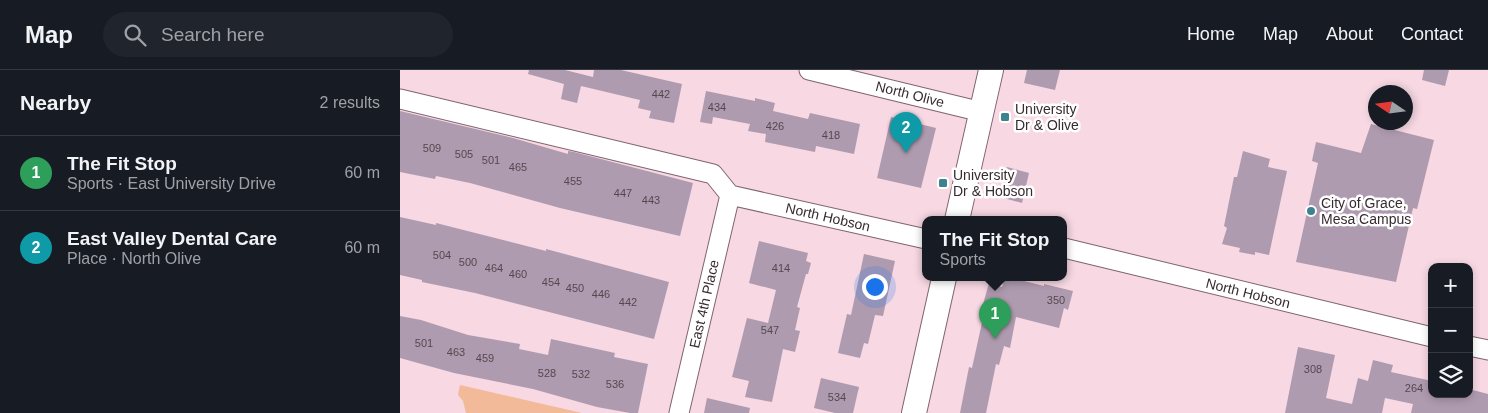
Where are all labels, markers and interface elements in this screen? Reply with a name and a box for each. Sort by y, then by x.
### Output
search box [103,12,453,57]
text: Map [25,21,73,48]
icon: search [121,21,149,49]
text: Search here [161,24,265,45]
text: Home [1187,24,1235,44]
text: Map [1263,24,1298,44]
text: About [1326,24,1373,44]
text: Contact [1401,24,1463,44]
street label: North Olive [874,78,946,110]
north arrow [1368,85,1413,130]
house number: 442 [652,88,670,100]
text: Nearby [20,91,91,114]
text: 2 results [320,94,380,111]
house number: 434 [708,101,726,113]
place label: University Dr & Olive [1015,101,1079,133]
marker: University Dr & Olive [999,111,1011,123]
pin: 2 [890,112,922,153]
house number: 426 [766,120,784,132]
house number: 418 [822,129,840,141]
house number: 509 [423,142,441,154]
house number: 505 [455,148,473,160]
text: The Fit Stop [67,153,177,174]
house number: 501 [482,154,500,166]
house number: 465 [509,161,527,173]
text: 1 [32,164,40,181]
text: 60 m [344,164,380,181]
place label: University Dr & Hobson [953,167,1033,199]
text: Sports · East University Drive [67,175,276,192]
house number: 455 [564,175,582,187]
marker: University Dr & Hobson [937,177,949,189]
house number: 447 [614,187,632,199]
house number: 443 [642,194,660,206]
place label: City of Grace, Mesa Campus [1321,195,1411,227]
street label: North Hobson [784,199,872,235]
marker: City of Grace, Mesa Campus [1305,205,1317,217]
popup [922,216,1067,281]
text: East Valley Dental Care [67,228,277,249]
text: The Fit Stop [940,229,1049,250]
text: 2 [32,239,40,256]
text: 60 m [344,239,380,256]
house number: 504 [433,249,451,261]
text: Place · North Olive [67,250,201,267]
text: Sports [940,251,986,268]
house number: 500 [459,256,477,268]
street label: East 4th Place [686,258,722,350]
house number: 464 [485,262,503,274]
house number: 414 [772,262,790,274]
map controls [1428,263,1473,398]
button: + [1428,263,1473,308]
house number: 460 [509,268,527,280]
your location [862,274,888,300]
street label: North Hobson [1204,275,1292,311]
house number: 454 [542,276,560,288]
house number: 450 [566,282,584,294]
house number: 446 [592,288,610,300]
house number: 350 [1047,294,1065,306]
house number: 442 [619,296,637,308]
pin: 1 [979,298,1011,339]
button: − [1428,308,1473,353]
house number: 547 [761,324,779,336]
house number: 501 [415,337,433,349]
house number: 463 [447,346,465,358]
house number: 459 [476,352,494,364]
button: layers [1428,353,1473,398]
house number: 308 [1304,363,1322,375]
house number: 528 [538,367,556,379]
house number: 532 [572,368,590,380]
house number: 536 [606,378,624,390]
house number: 264 [1405,382,1423,394]
house number: 534 [828,391,846,403]

